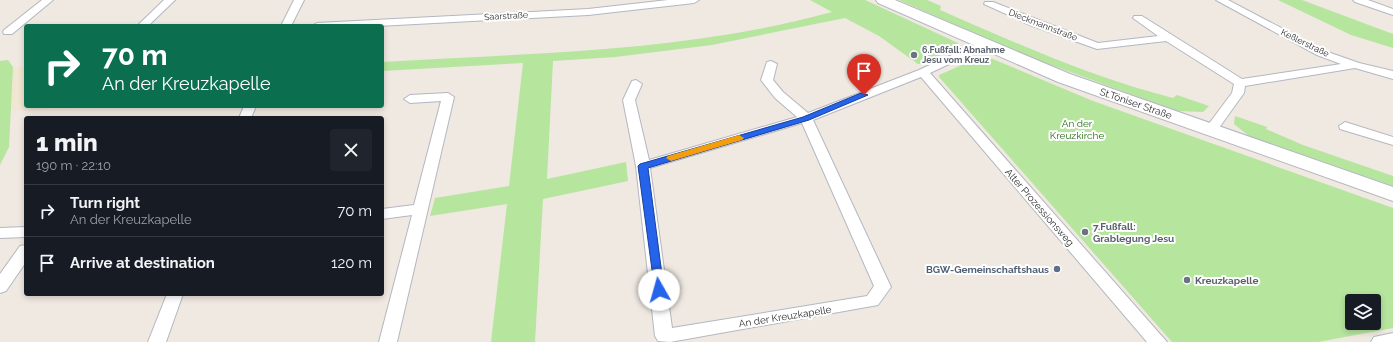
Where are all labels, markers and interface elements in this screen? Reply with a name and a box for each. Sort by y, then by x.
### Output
street label: Dieckmannstraße [1007,7,1079,43]
street label: Saarstraße [484,10,529,22]
street label: Keßlerstraße [1279,27,1331,59]
text: 70 m [102,39,168,72]
icon: right [36,40,88,92]
place label: 6.Fußfall: Abnahme Jesu vom Kreuz [922,45,1005,65]
marker: 6.Fußfall: Abnahme Jesu vom Kreuz [909,50,919,60]
pin [847,54,881,95]
icon: arrive [853,60,875,82]
text: An der Kreuzkapelle [102,73,271,94]
street label: St.Töniser Straße [1098,86,1174,121]
park label: An der Kreuzkirche [1050,118,1104,141]
text: 1 min [36,128,98,157]
button: close [330,129,372,171]
text: 190 m · 22:10 [36,158,111,173]
street label: Alter Prozessionsweg [1003,166,1076,248]
text: Turn right [70,194,140,212]
icon: right [36,200,58,222]
text: 70 m [337,202,372,220]
text: An der Kreuzkapelle [70,212,192,227]
place label: 7.Fußfall: Grablegung Jesu [1093,221,1174,244]
marker: 7.Fußfall: Grablegung Jesu [1080,227,1090,237]
icon: arrive [36,252,58,274]
text: Arrive at destination [70,254,215,272]
text: 120 m [331,254,372,272]
place label: BGW-Gemeinschaftshaus [926,264,1049,275]
marker: BGW-Gemeinschaftshaus [1052,264,1062,274]
position arrow [638,269,680,311]
marker: Kreuzkapelle [1182,275,1192,285]
place label: Kreuzkapelle [1195,275,1259,286]
map controls [1345,294,1381,330]
button: layers [1345,294,1381,330]
street label: An der Kreuzkapelle [738,304,832,329]

